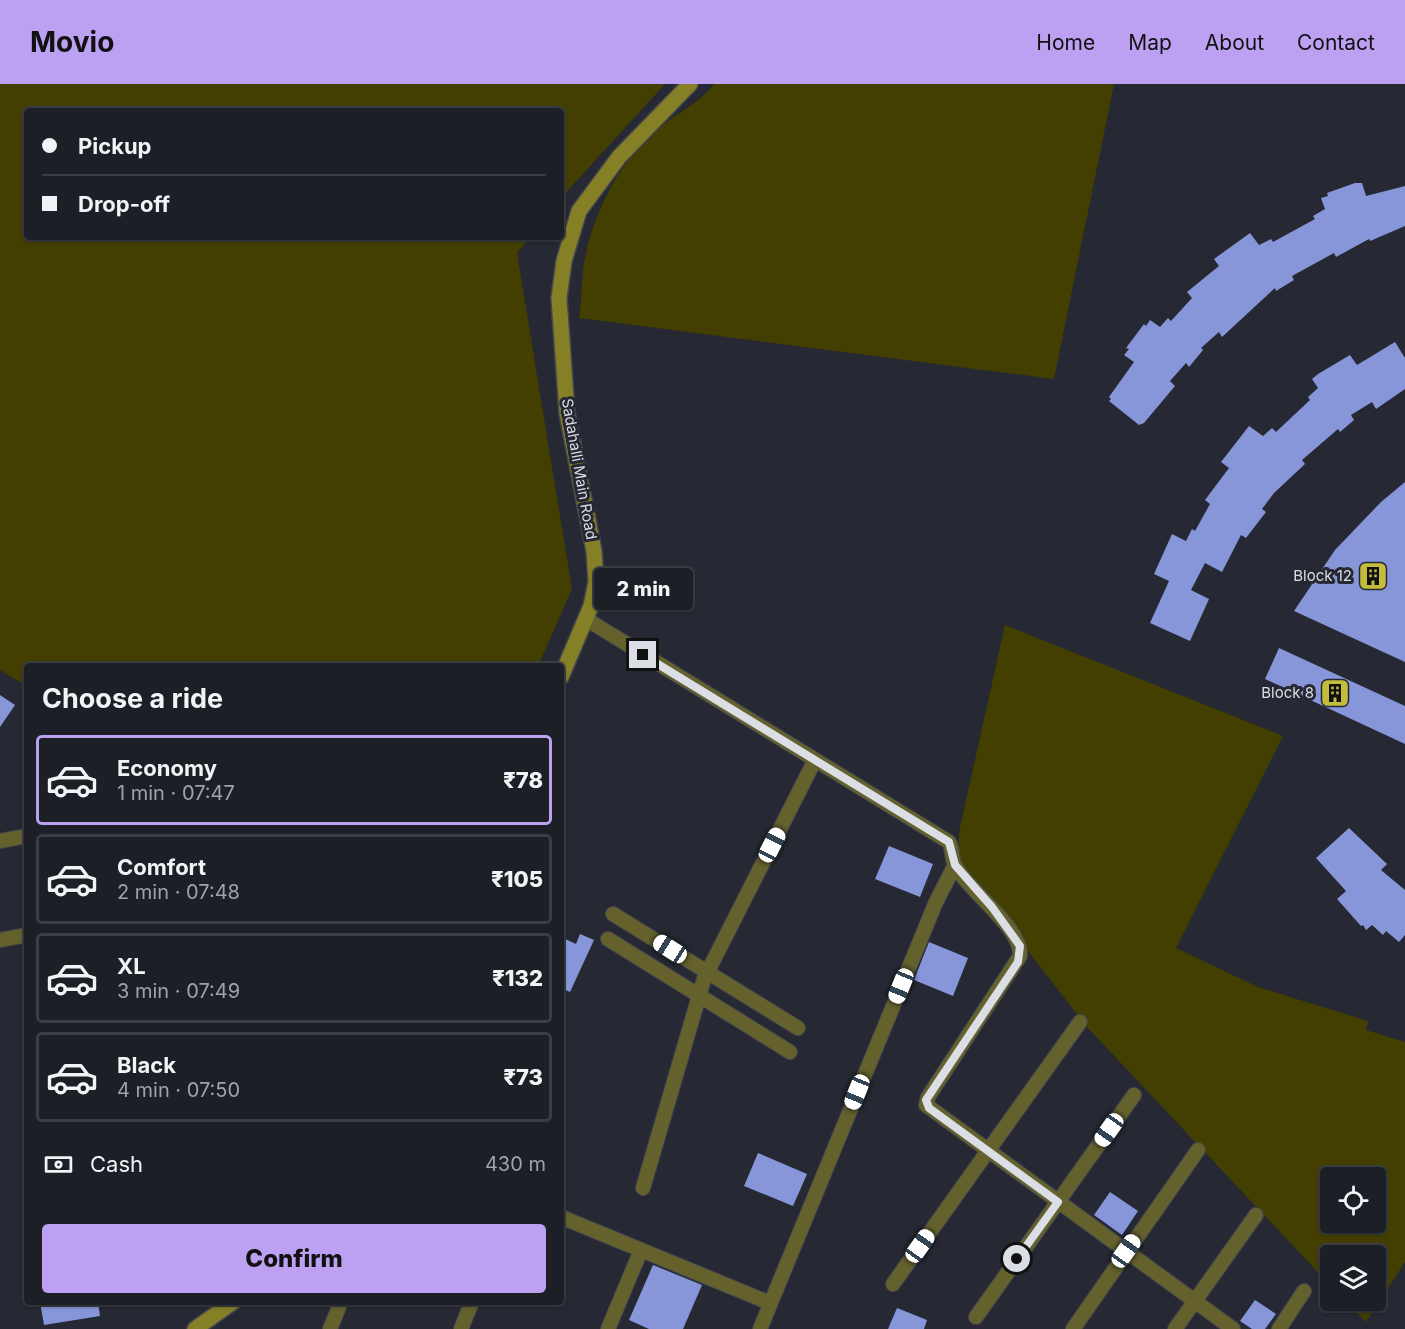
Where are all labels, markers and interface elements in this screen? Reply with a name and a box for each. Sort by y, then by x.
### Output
text: Movio [30,25,114,59]
text: Home [1036,30,1095,55]
text: Map [1128,30,1172,55]
text: About [1205,30,1264,55]
text: Contact [1297,30,1375,55]
text: Pickup [78,133,152,159]
text: Drop-off [78,191,170,217]
street label: Sadahalli Main Road [558,397,601,541]
building icon: Block 12 [1357,560,1389,592]
place label: Block 12 [1293,566,1352,585]
callout: 2 min [594,568,692,610]
text: 2 min [616,577,671,601]
route end [629,641,656,668]
building icon: Block 8 [1319,677,1351,709]
text: Choose a ride [42,682,223,715]
place label: Block 8 [1261,683,1314,702]
icon: car [45,753,99,807]
text: Economy [117,755,217,781]
text: ₹78 [503,767,543,793]
text: 1 min · 07:47 [117,781,235,805]
car [756,825,788,865]
icon: car [45,852,99,906]
text: Comfort [117,854,206,880]
text: ₹105 [491,866,543,892]
text: 2 min · 07:48 [117,880,240,904]
car [650,932,690,966]
icon: car [45,951,99,1005]
text: XL [117,953,146,979]
text: ₹132 [492,965,543,991]
car [886,966,916,1006]
text: 3 min · 07:49 [117,979,240,1003]
icon: car [45,1050,99,1104]
text: Black [117,1052,176,1078]
text: ₹73 [503,1064,543,1090]
car [842,1072,872,1112]
text: 4 min · 07:50 [117,1078,240,1102]
car [1091,1110,1127,1150]
icon: cash [42,1148,75,1181]
text: Cash [90,1151,143,1177]
text: 430 m [485,1152,546,1176]
map controls [1320,1167,1386,1311]
button: locate [1320,1167,1386,1233]
button: Confirm [42,1224,546,1293]
car [902,1226,938,1266]
car [1108,1231,1144,1271]
route start [1003,1245,1030,1272]
button: layers [1320,1245,1386,1311]

